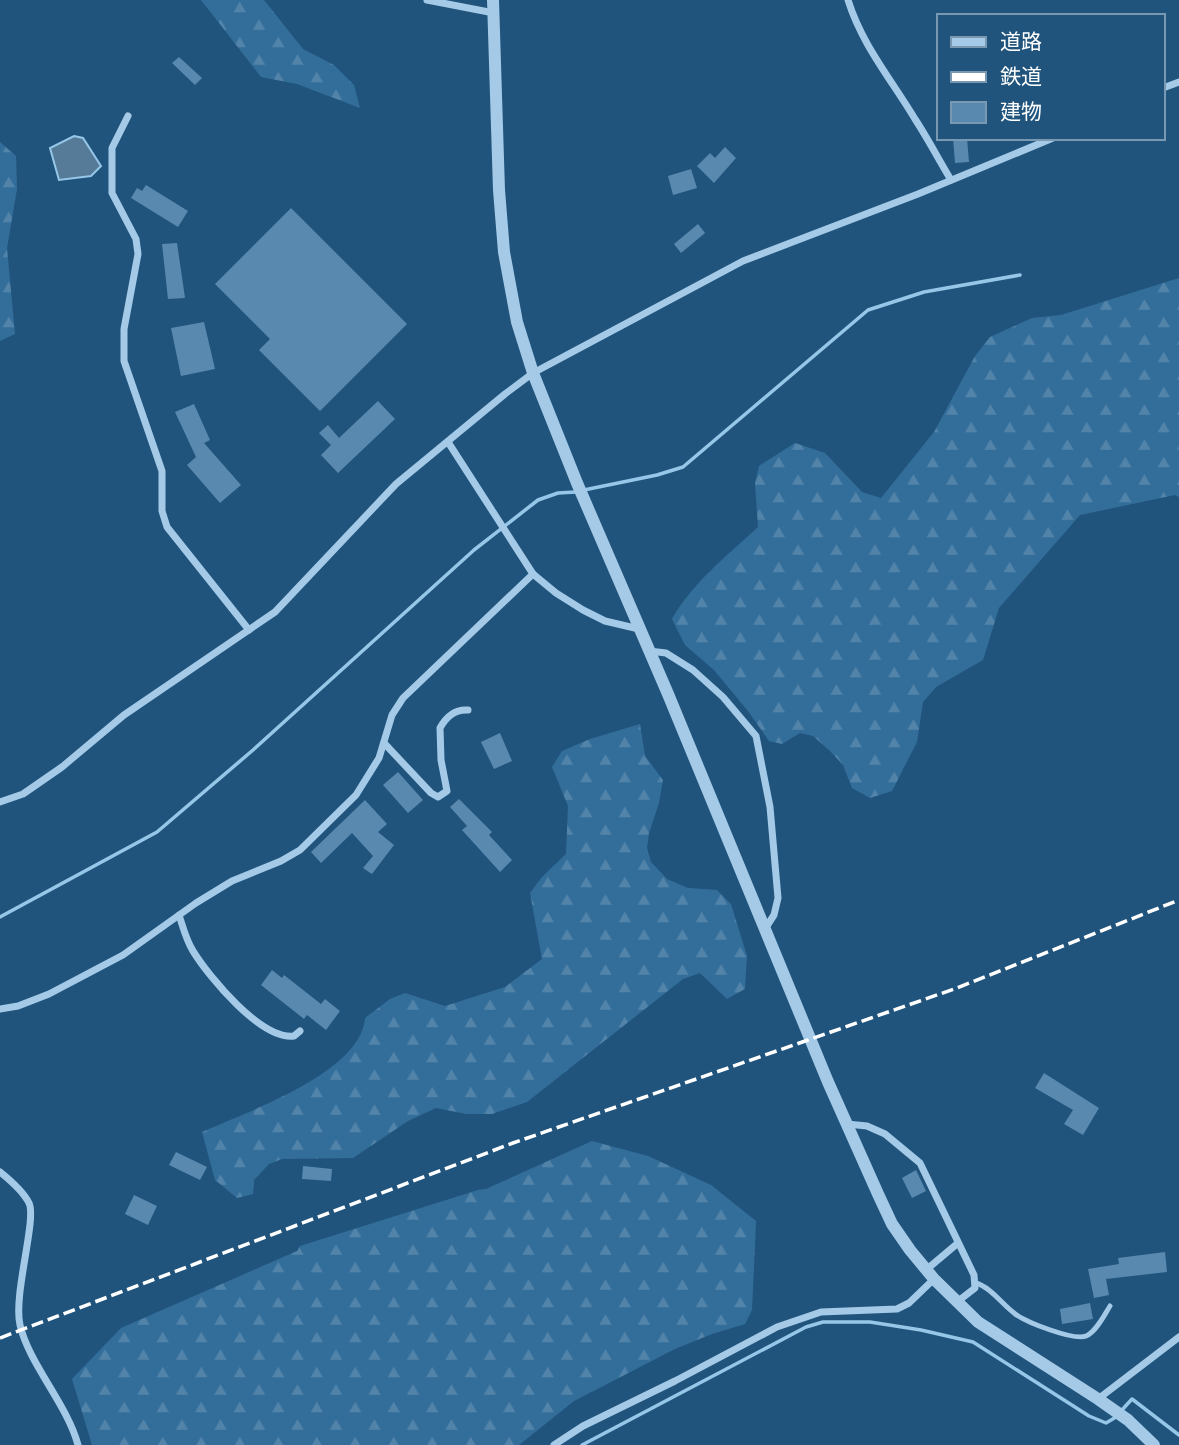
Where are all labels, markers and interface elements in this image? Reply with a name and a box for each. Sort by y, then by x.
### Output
legend [937,14,1165,140]
text: 道路 [1000,27,1042,55]
text: 鉄道 [1000,62,1042,90]
text: 建物 [1000,97,1042,125]

